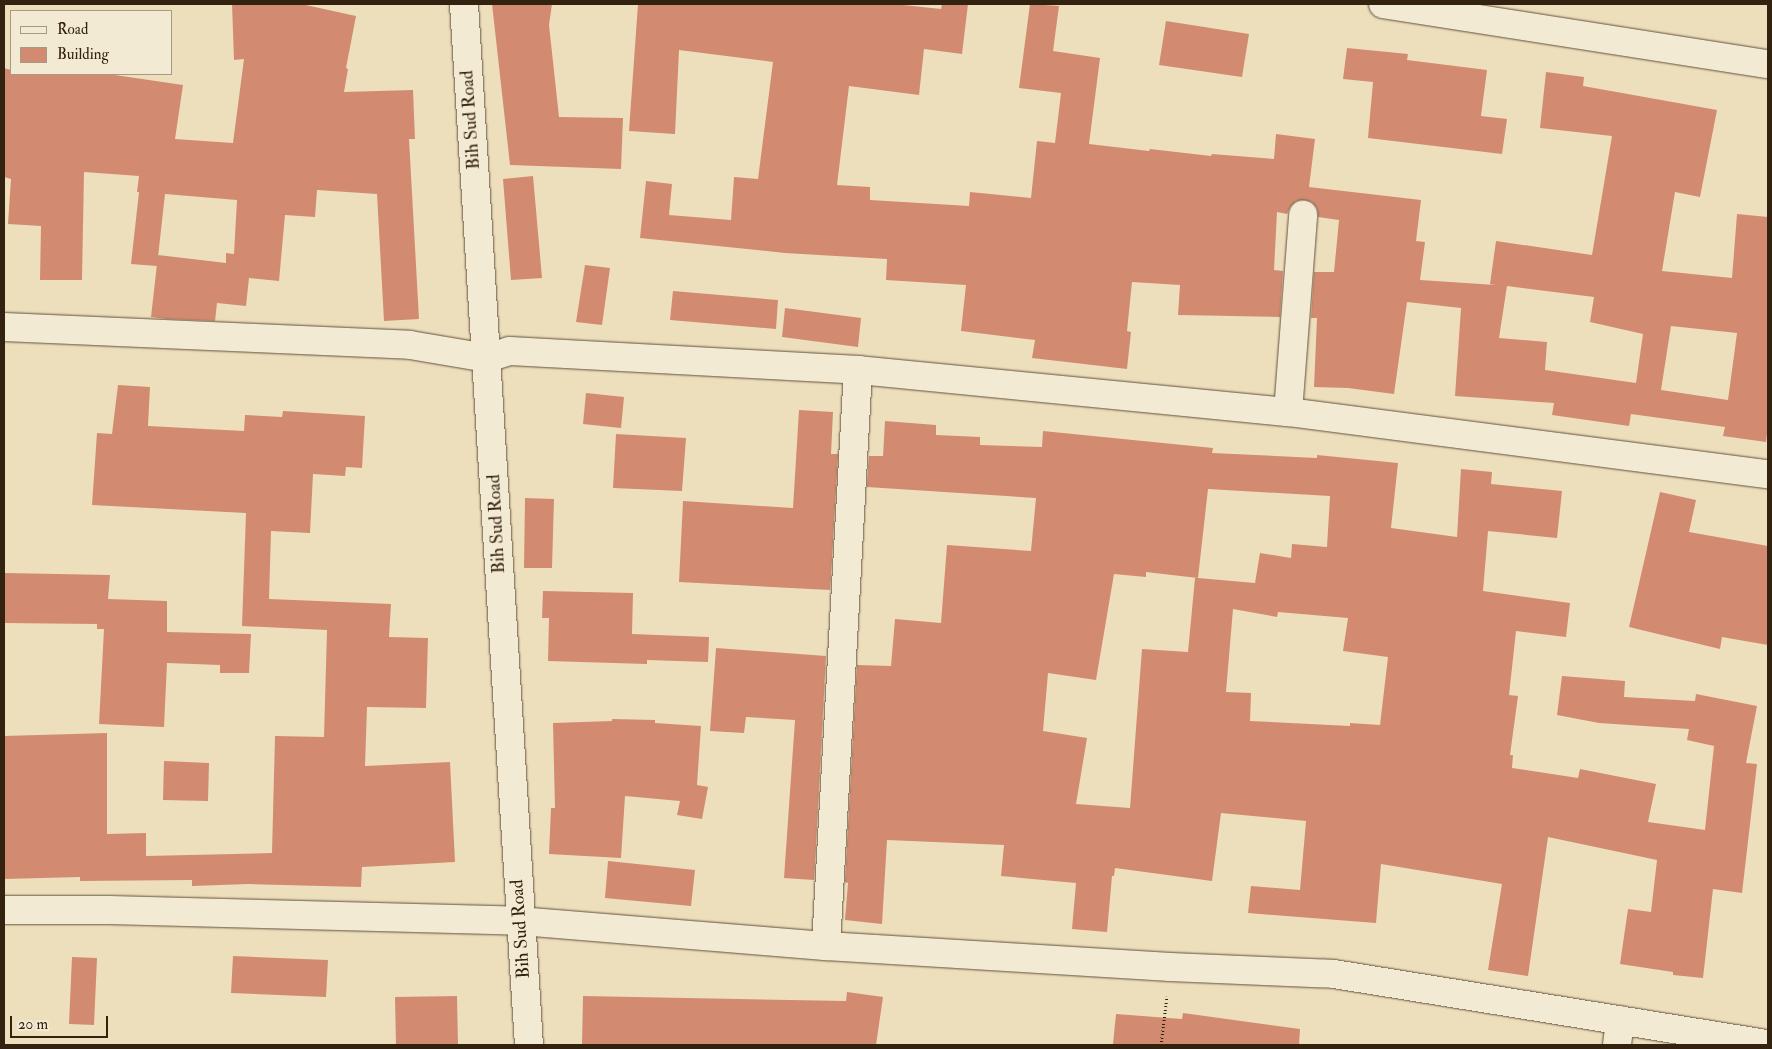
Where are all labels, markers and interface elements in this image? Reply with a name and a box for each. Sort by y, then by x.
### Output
legend [10,10,172,75]
text: Road [57,20,88,39]
text: Building [57,45,109,64]
street label: Bih Sud Road [457,70,485,170]
street label: Bih Sud Road [484,474,510,574]
street label: Bih Sud Road [507,879,535,979]
scale bar [12,1006,110,1038]
text: 20 m [18,1015,48,1034]

